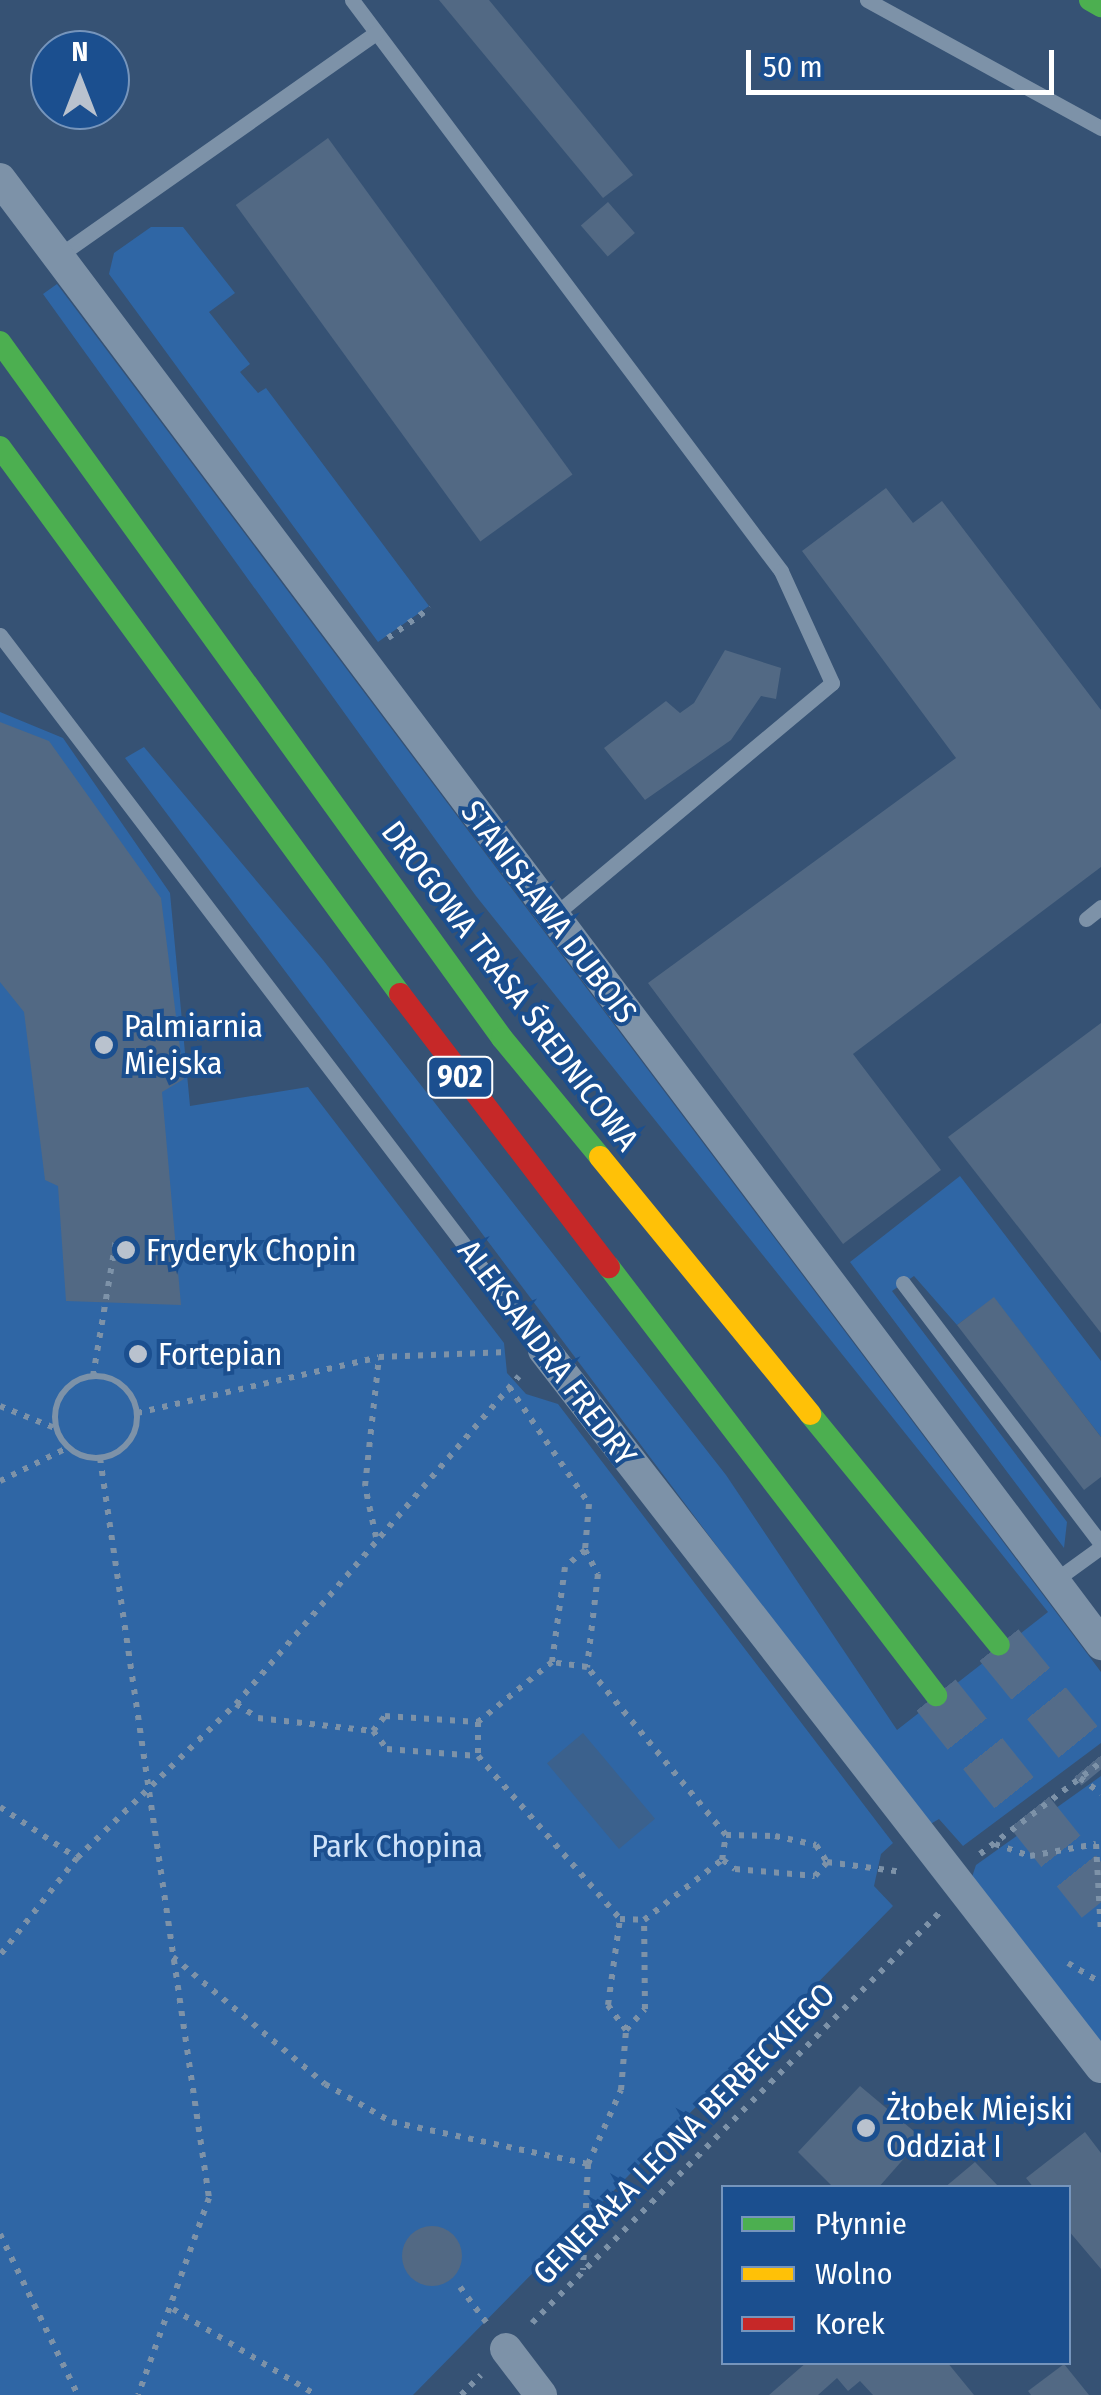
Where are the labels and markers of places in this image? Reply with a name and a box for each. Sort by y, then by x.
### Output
place label: Palmiarnia Miejska [124,1008,263,1083]
marker: Palmiarnia Miejska [93,1034,115,1056]
place label: Fryderyk Chopin [146,1231,357,1269]
marker: Fryderyk Chopin [115,1239,137,1261]
place label: Fortepian [158,1335,282,1373]
marker: Fortepian [127,1343,149,1365]
place label: Żłobek Miejski Oddział I [886,2091,1073,2166]
marker: Żłobek Miejski Oddział I [855,2117,877,2139]

